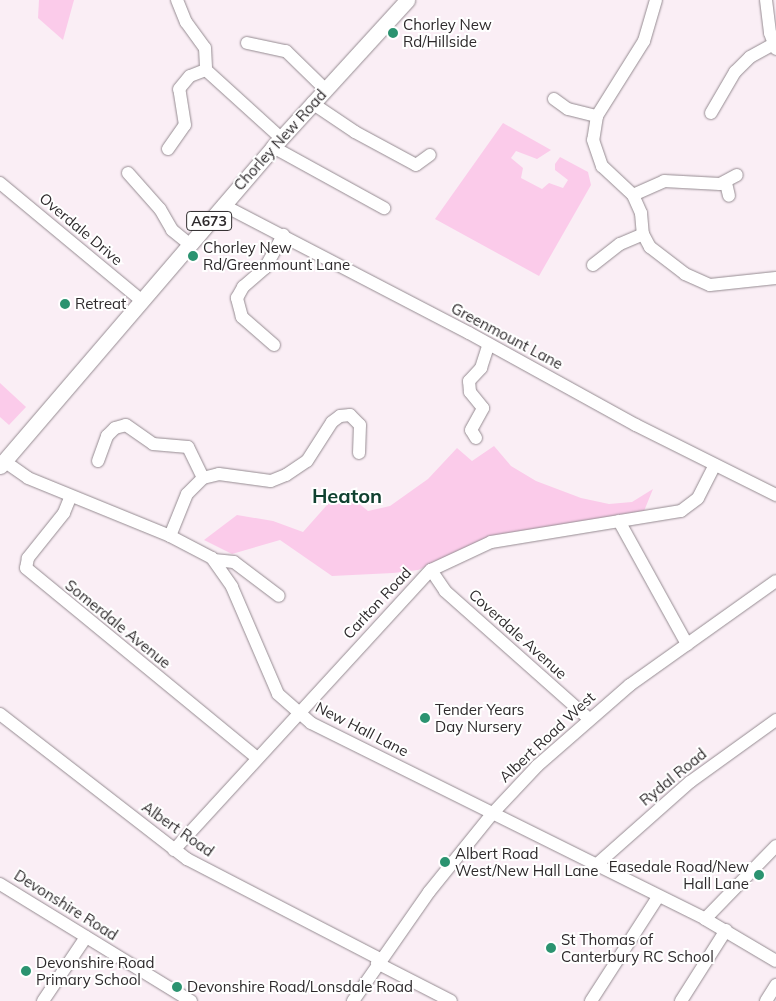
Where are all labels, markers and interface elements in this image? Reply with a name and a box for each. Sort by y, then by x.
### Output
place label: Chorley New Rd/Hillside [403,15,492,50]
marker: Chorley New Rd/Hillside [387,27,399,39]
street label: Chorley New Road [230,86,330,194]
street label: Overdale Drive [36,189,126,269]
road number: A673 [185,210,233,232]
place label: Chorley New Rd/Greenmount Lane [203,238,350,273]
marker: Chorley New Rd/Greenmount Lane [187,250,199,262]
place label: Retreat [75,295,126,313]
marker: Retreat [59,298,71,310]
street label: Greenmount Lane [448,299,566,373]
district label: Heaton [312,483,382,507]
street label: Carlton Road [339,563,415,643]
street label: Somerdale Avenue [62,576,174,672]
street label: Coverdale Avenue [465,585,571,683]
street label: Albert Road West [496,688,598,786]
street label: New Hall Lane [313,698,411,760]
place label: Tender Years Day Nursery [435,700,524,735]
marker: Tender Years Day Nursery [419,712,431,724]
street label: Rydal Road [636,745,710,809]
street label: Albert Road [139,798,217,860]
place label: Albert Road West/New Hall Lane [455,844,599,879]
marker: Albert Road West/New Hall Lane [439,856,451,868]
place label: Easedale Road/New Hall Lane [609,857,749,892]
street label: Devonshire Road [11,866,121,944]
marker: Easedale Road/New Hall Lane [753,869,765,881]
place label: St Thomas of Canterbury RC School [561,930,714,965]
marker: St Thomas of Canterbury RC School [545,942,557,954]
place label: Devonshire Road Primary School [36,953,154,988]
marker: Devonshire Road Primary School [20,965,32,977]
place label: Devonshire Road/Lonsdale Road [187,978,413,996]
marker: Devonshire Road/Lonsdale Road [171,981,183,993]

